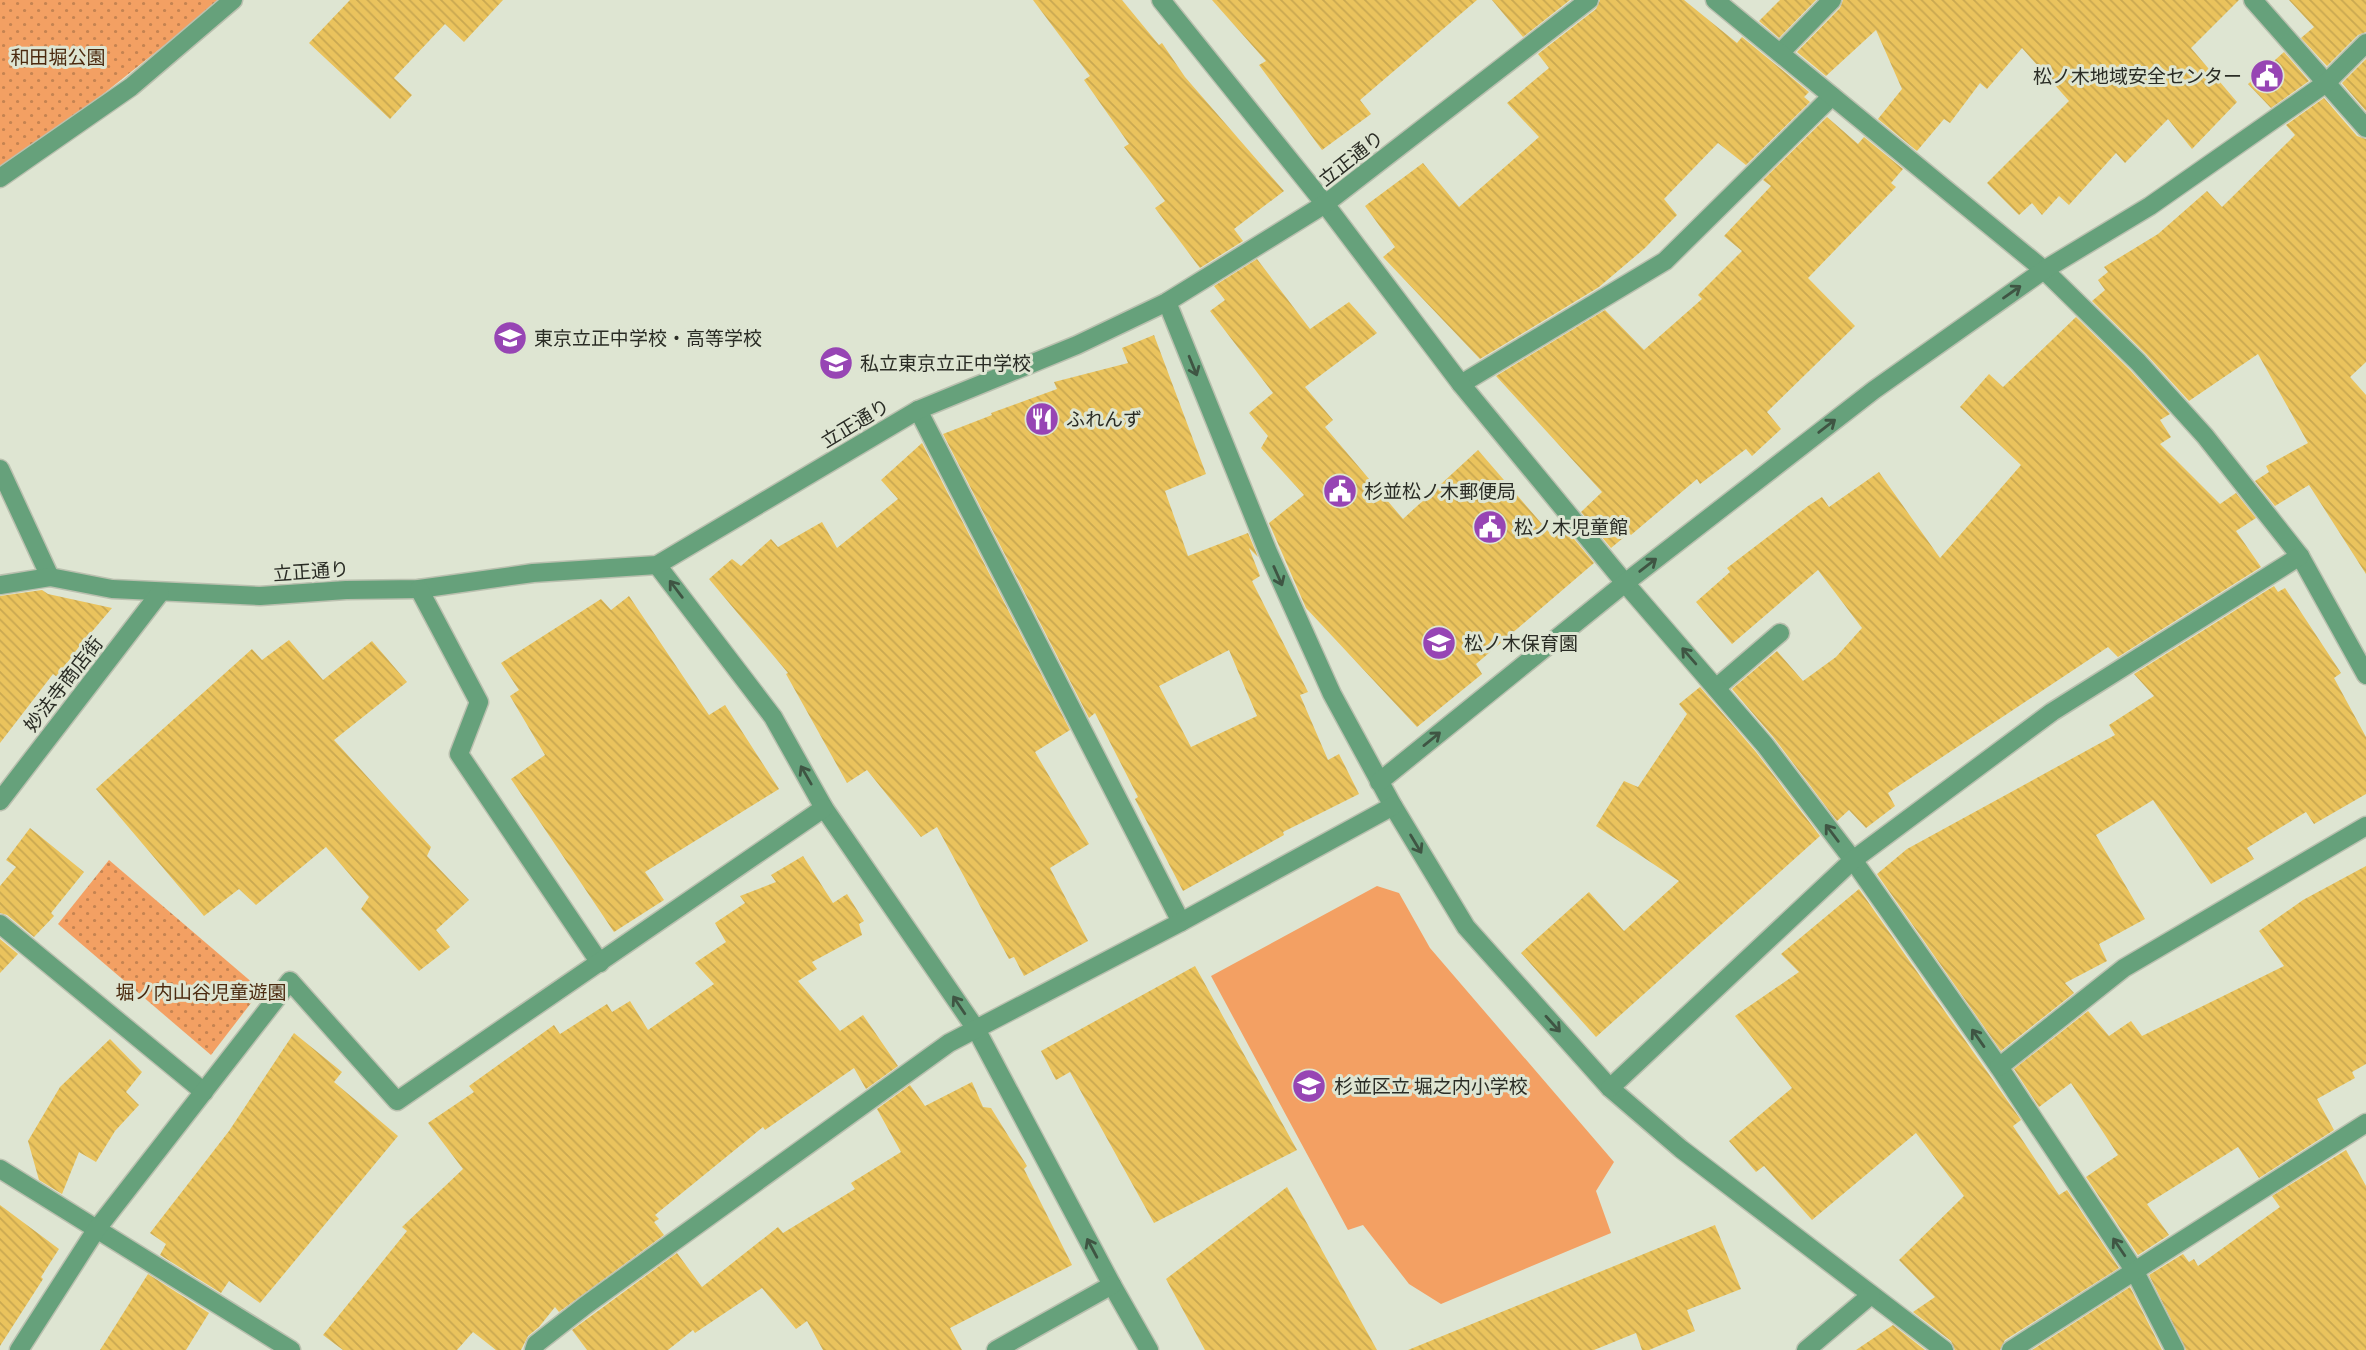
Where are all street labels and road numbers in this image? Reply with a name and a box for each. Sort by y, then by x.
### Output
street label: 立正通り [1313,124,1389,192]
street label: 立正通り [816,392,894,454]
street label: 立正通り [272,555,350,587]
street label: 妙法寺商店街 [18,631,108,737]

